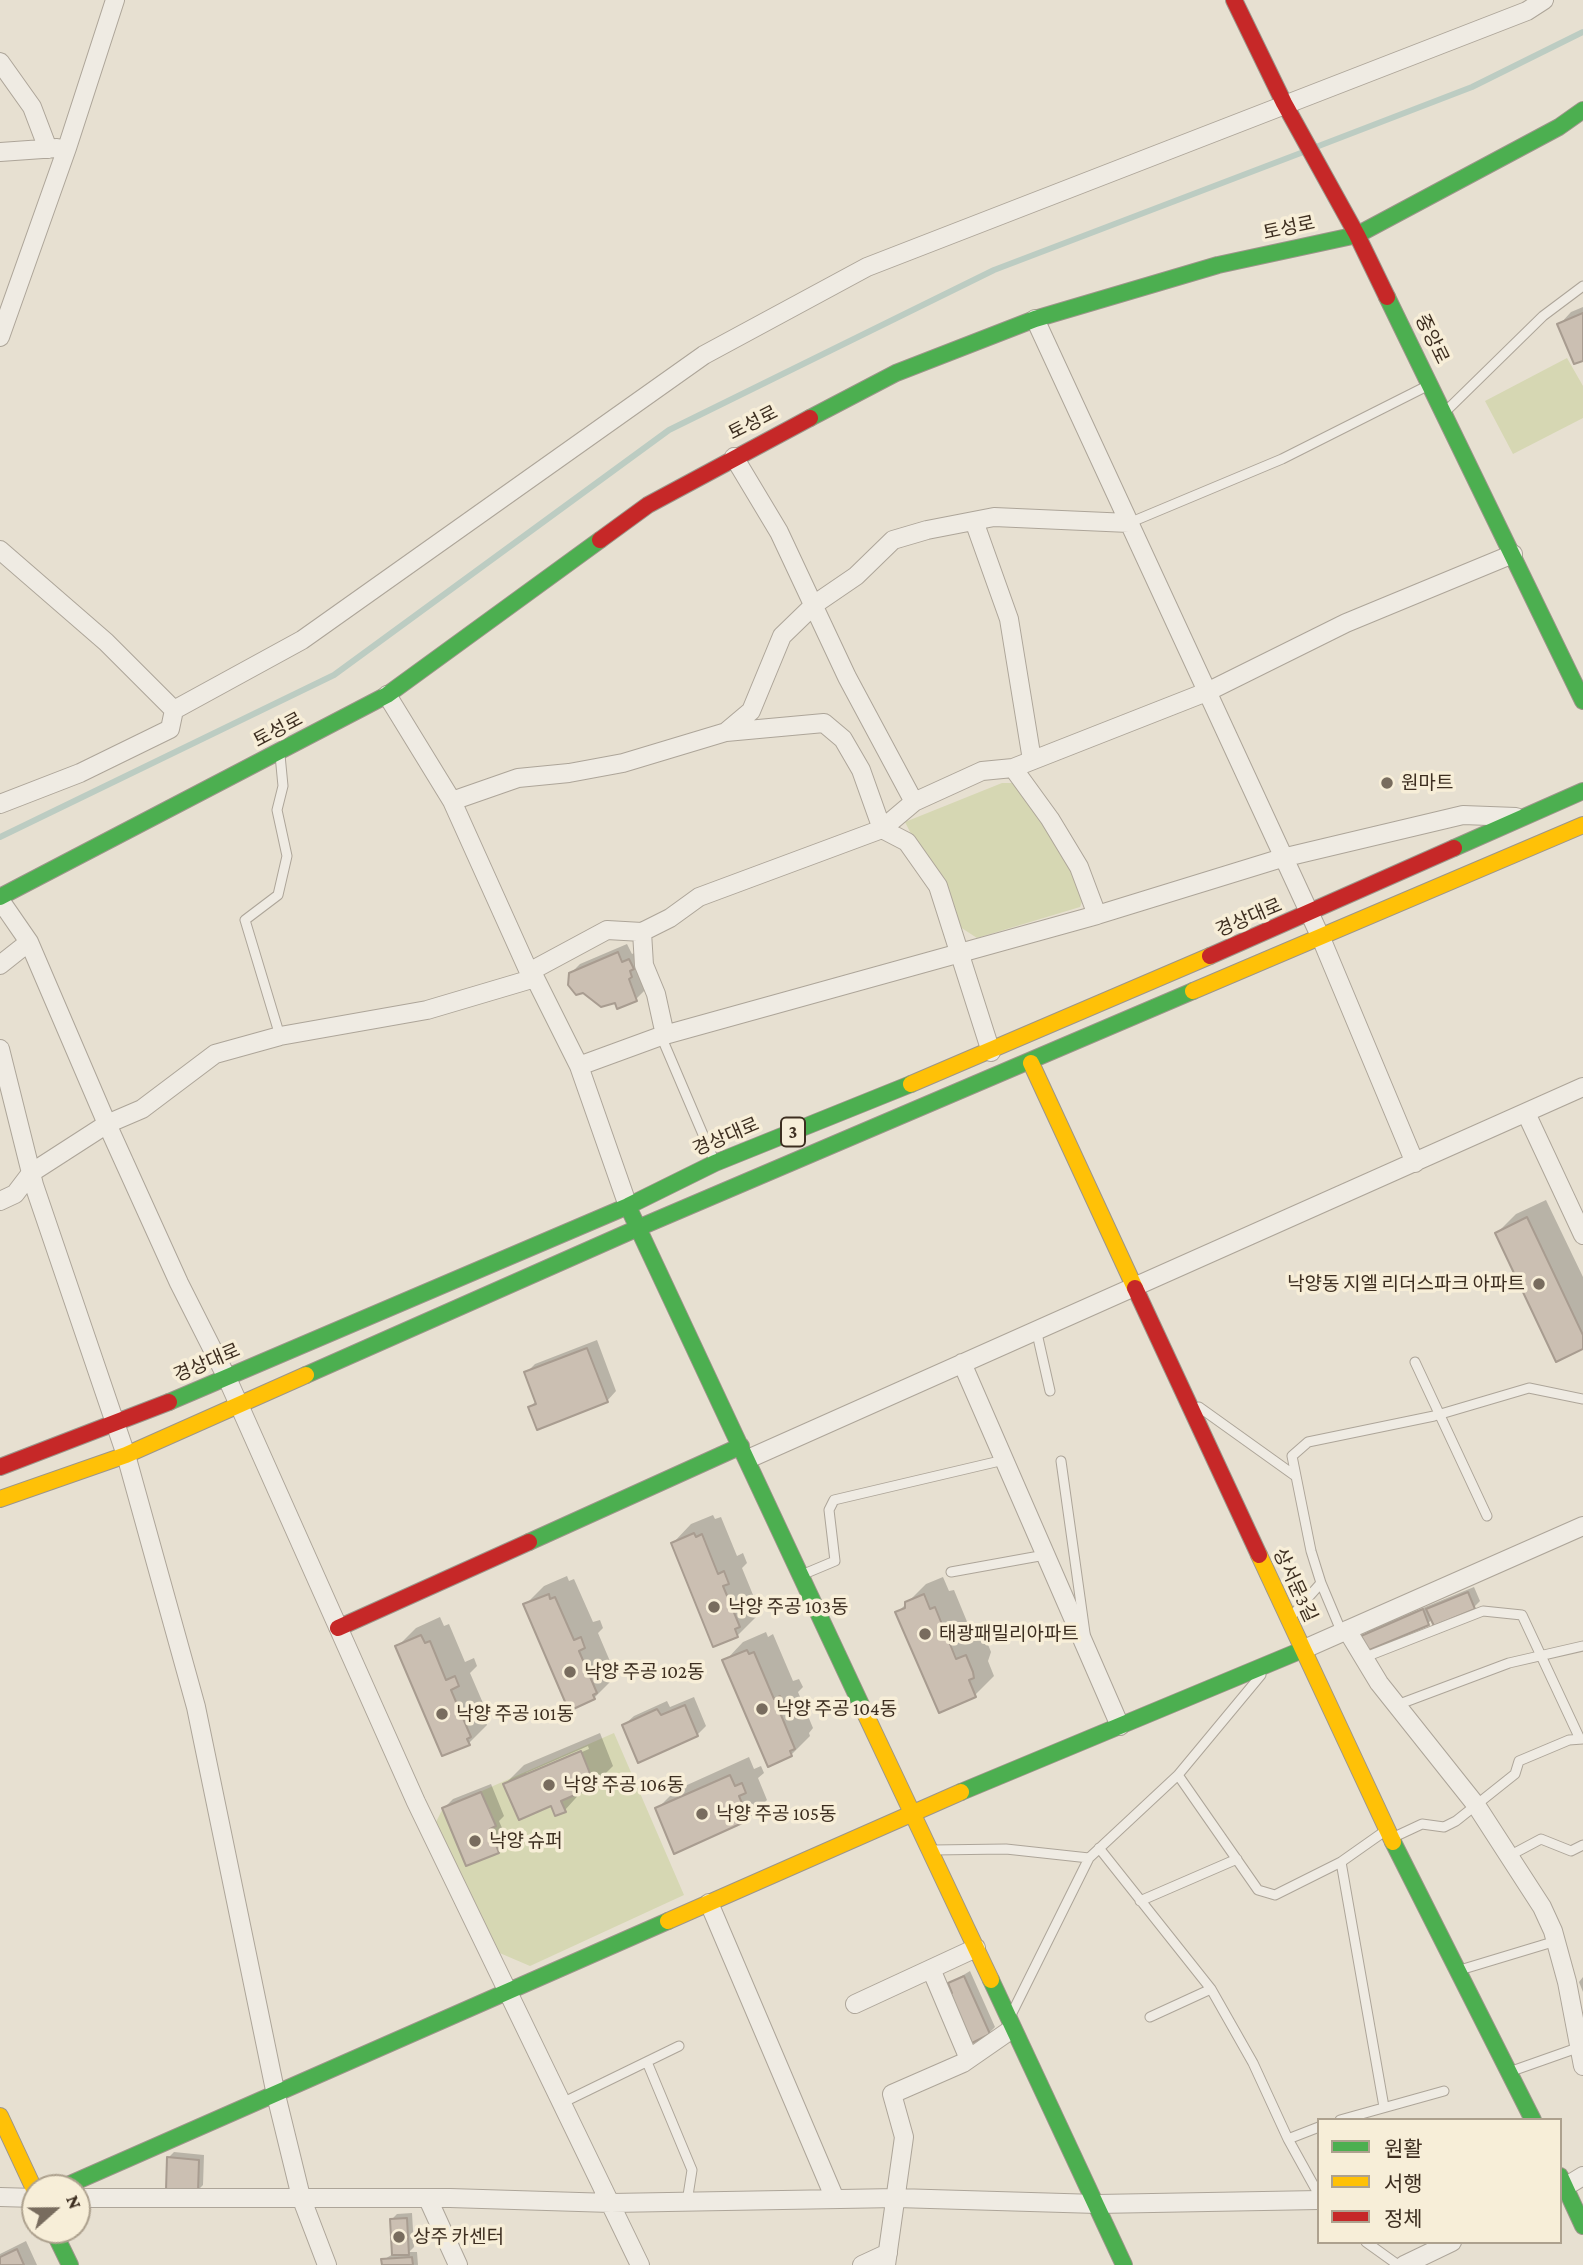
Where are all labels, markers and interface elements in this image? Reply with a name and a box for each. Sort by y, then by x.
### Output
street label: 토성로 [1261,211,1317,245]
street label: 중앙로 [1410,310,1454,368]
street label: 토성로 [724,401,782,445]
street label: 토성로 [249,708,307,752]
place label: 원마트 [1401,772,1453,794]
marker: 원마트 [1379,775,1395,791]
street label: 경상대로 [1212,894,1286,942]
street label: 경상대로 [689,1113,763,1161]
road number: 3 [781,1118,805,1147]
place label: 낙양동 지엘 리더스파크 아파트 [1287,1273,1525,1295]
marker: 낙양동 지엘 리더스파크 아파트 [1531,1276,1547,1292]
street label: 경상대로 [170,1339,244,1387]
street label: 상서문3길 [1268,1544,1322,1626]
place label: 낙양 주공 103동 [728,1596,848,1618]
marker: 낙양 주공 103동 [706,1599,722,1615]
place label: 태광패밀리아파트 [939,1623,1079,1645]
marker: 태광패밀리아파트 [917,1626,933,1642]
place label: 낙양 주공 102동 [584,1661,704,1683]
marker: 낙양 주공 102동 [562,1664,578,1680]
place label: 낙양 주공 104동 [776,1698,897,1720]
marker: 낙양 주공 104동 [754,1701,770,1717]
place label: 낙양 주공 101동 [456,1703,574,1725]
marker: 낙양 주공 101동 [434,1706,450,1722]
place label: 낙양 주공 106동 [563,1774,684,1796]
marker: 낙양 주공 106동 [541,1777,557,1793]
place label: 낙양 주공 105동 [716,1803,837,1825]
marker: 낙양 주공 105동 [694,1806,710,1822]
place label: 낙양 슈퍼 [489,1830,562,1852]
marker: 낙양 슈퍼 [467,1833,483,1849]
legend [1317,2118,1562,2244]
text: 원활 [1384,2137,1423,2161]
text: 서행 [1384,2172,1423,2196]
north arrow [21,2174,91,2244]
text: N [62,2192,86,2212]
text: 정체 [1384,2207,1423,2231]
place label: 상주 카센터 [413,2226,504,2248]
marker: 상주 카센터 [391,2229,407,2245]

